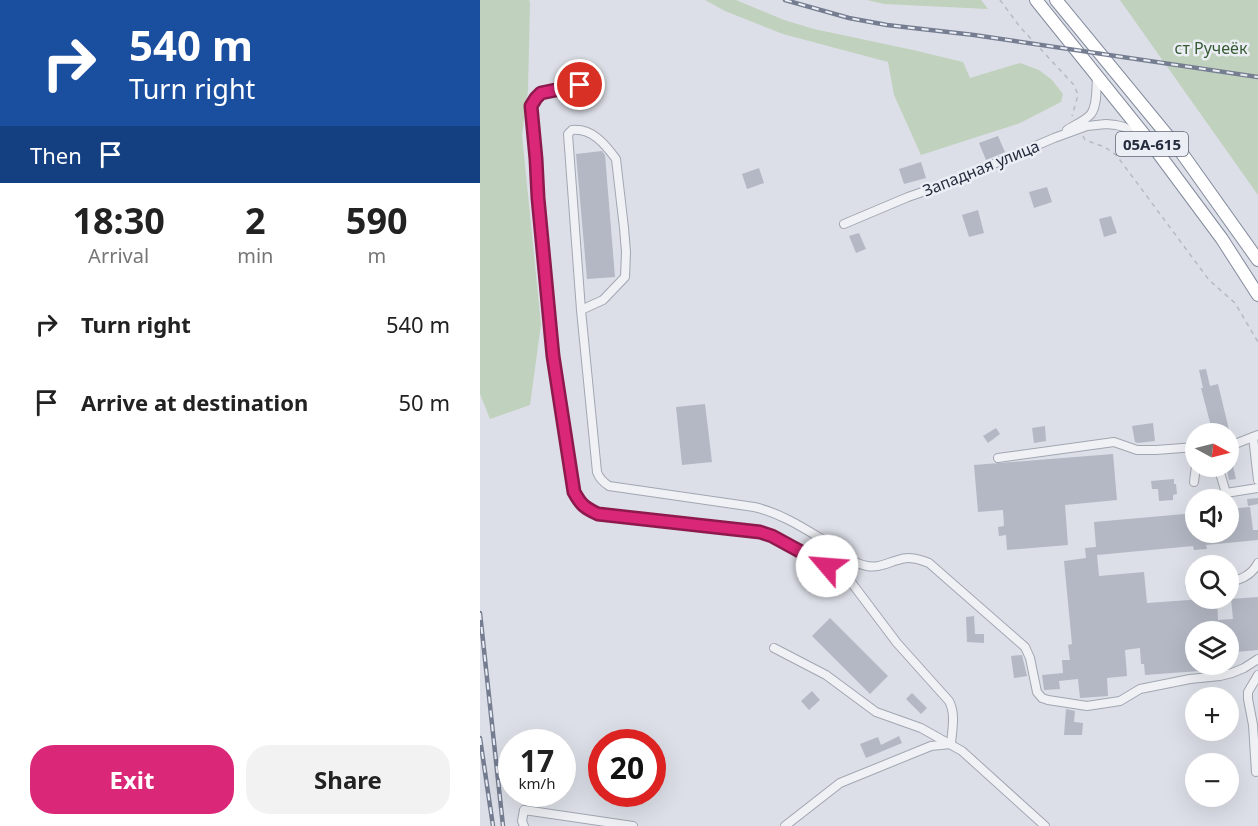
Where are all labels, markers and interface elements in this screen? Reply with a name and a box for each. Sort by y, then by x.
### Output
text: 540 m [129,16,253,73]
icon: right [30,24,108,102]
park label: ст Ручеёк [1175,37,1248,59]
pin [554,59,605,110]
icon: arrive [563,68,596,101]
text: Turn right [129,70,255,107]
road number: 05А-615 [1116,132,1188,156]
street label: Западная улица [919,135,1043,201]
icon: arrive [94,138,127,171]
text: Then [30,140,82,170]
text: 18:30 [72,196,165,245]
text: 2 [245,196,266,245]
text: 590 [346,196,408,245]
text: Arrival [88,242,149,269]
text: min [237,242,273,269]
text: m [367,242,386,269]
icon: right [30,308,63,341]
text: Turn right [81,309,191,339]
text: 540 m [386,309,450,339]
icon: arrive [30,386,63,419]
text: Arrive at destination [81,387,308,417]
text: 50 m [399,387,450,417]
north arrow [1185,423,1239,477]
map controls [1185,423,1239,807]
button: sound [1185,489,1239,543]
position arrow [795,534,859,598]
button: search [1185,555,1239,609]
button: layers [1185,621,1239,675]
button: + [1185,687,1239,741]
speed limit sign: 20 [588,729,666,807]
text: 17 [520,740,554,781]
button: Exit [30,745,234,814]
button: Share [246,745,450,814]
button: − [1185,753,1239,807]
text: km/h [519,773,555,793]

